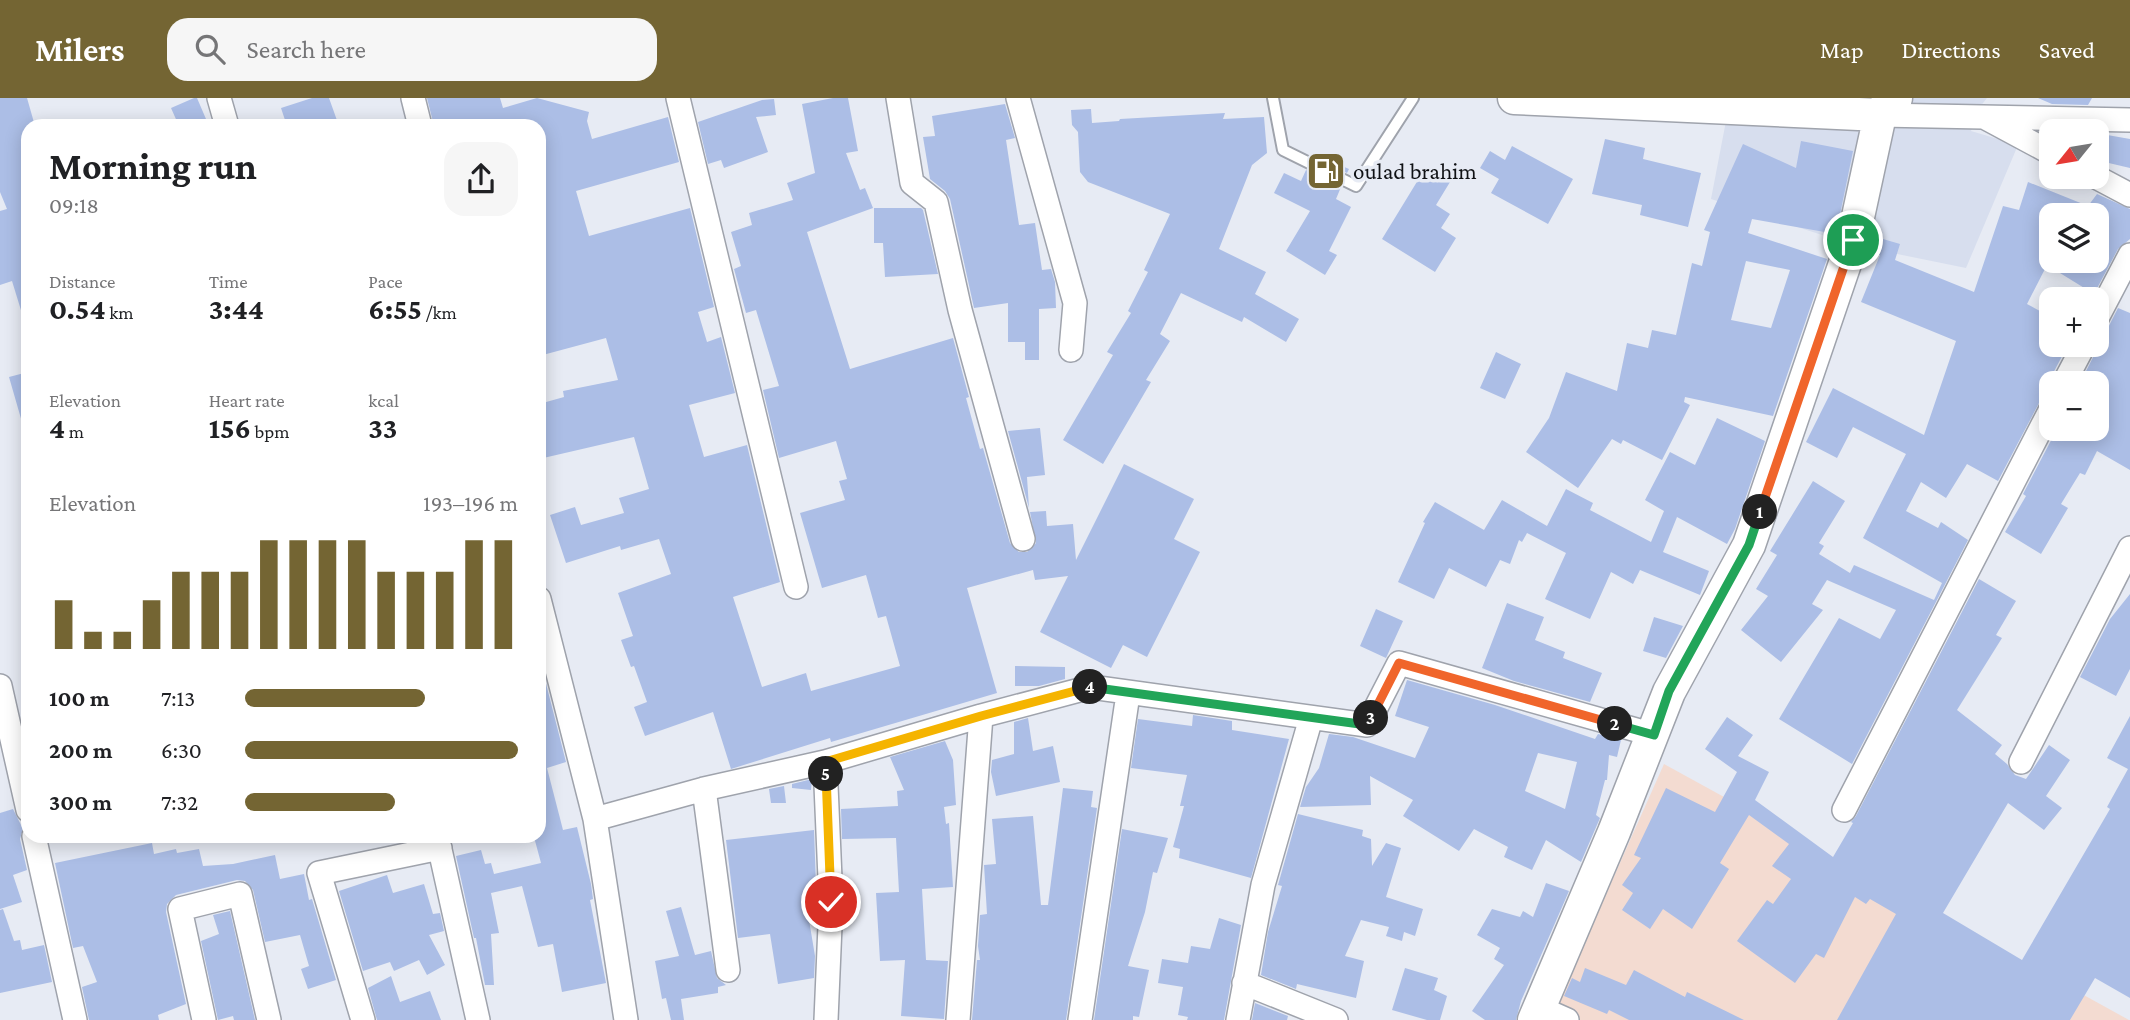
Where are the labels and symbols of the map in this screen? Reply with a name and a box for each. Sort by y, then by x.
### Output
north arrow [2039,119,2109,189]
fuel station icon: oulad brahim [1305,150,1347,192]
place label: oulad brahim [1353,158,1477,184]
pin [1823,210,1883,270]
pin: 1 [1742,494,1778,530]
pin: 4 [1072,670,1108,704]
pin: 3 [1354,700,1388,736]
pin: 2 [1598,706,1632,742]
pin: 5 [808,756,844,792]
pin [801,872,861,932]

